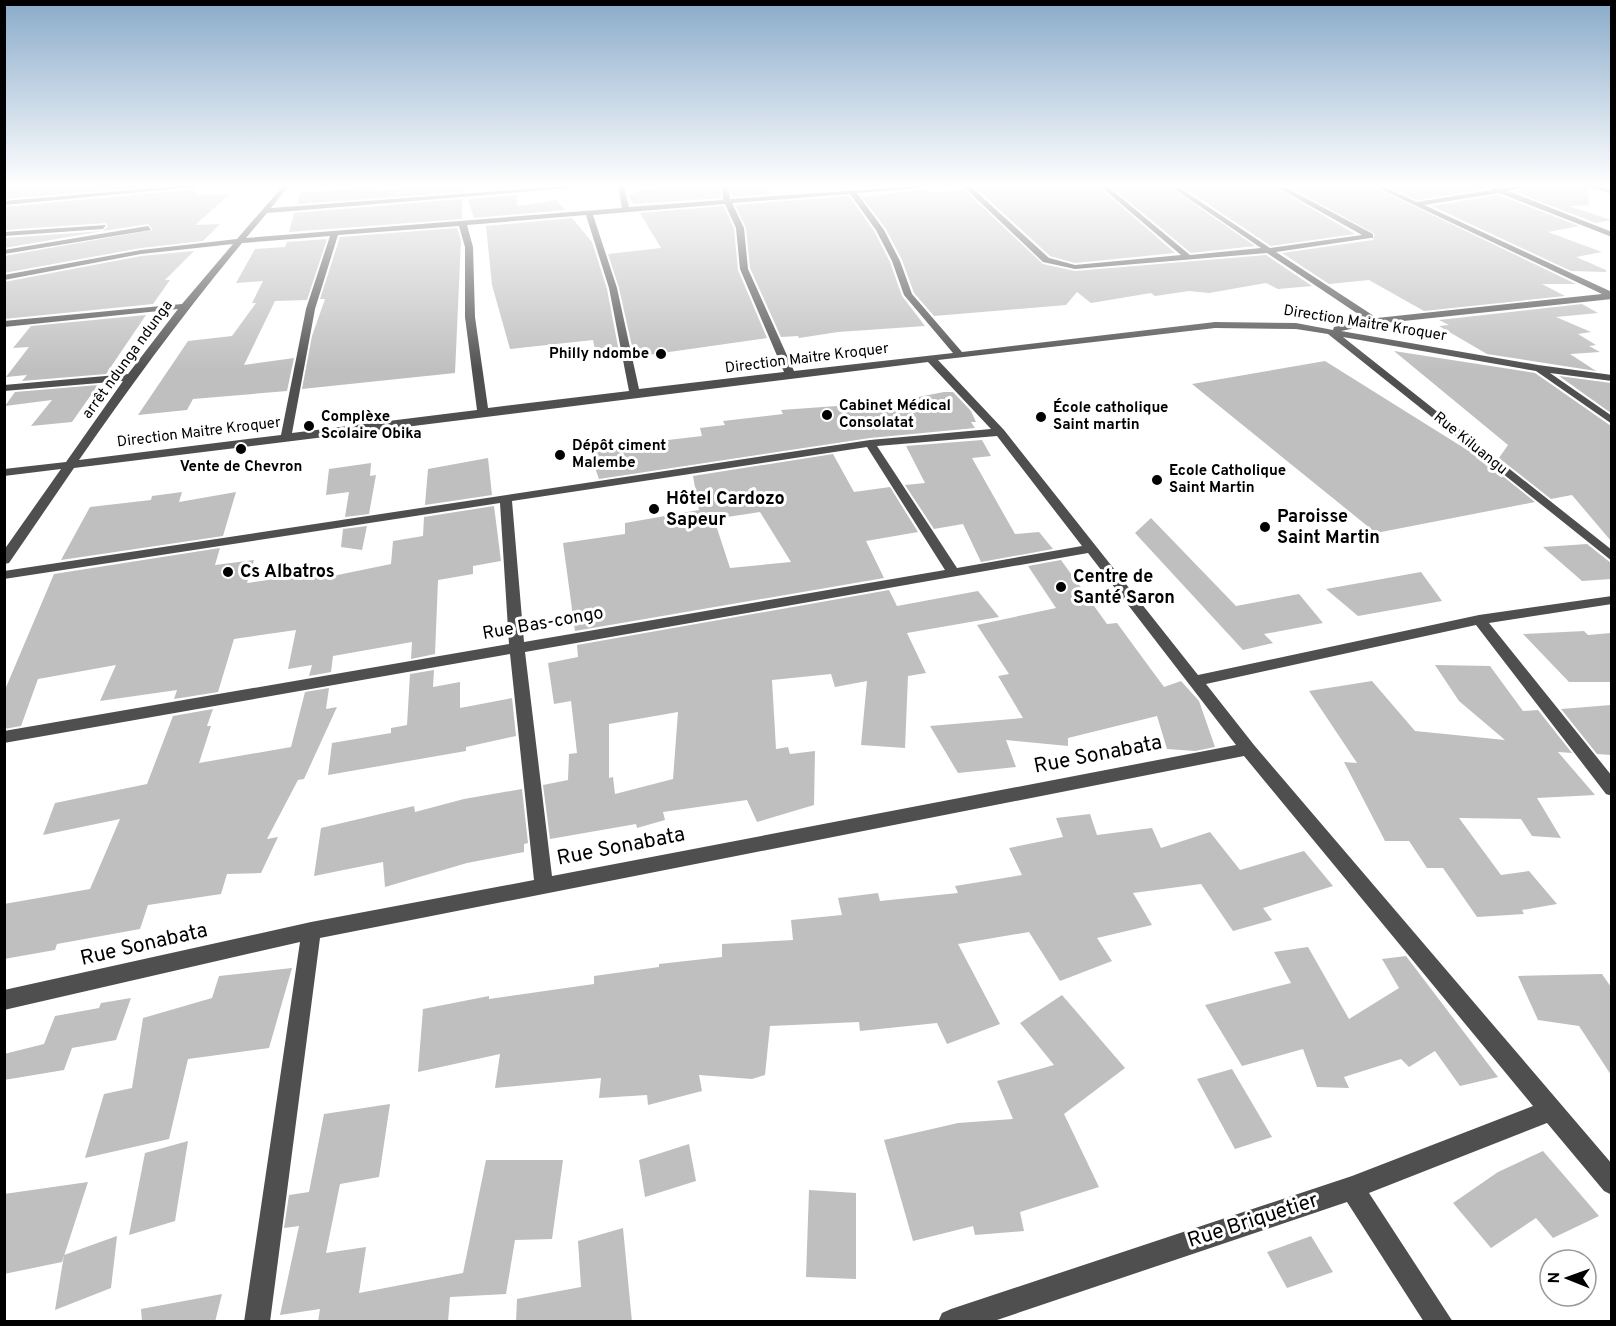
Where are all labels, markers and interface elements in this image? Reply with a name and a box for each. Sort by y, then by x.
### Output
street label: arrêt ndunga ndunga [79,297,177,423]
street label: Direction Maitre Kroquer [1282,302,1448,346]
street label: Direction Maitre Kroquer [724,340,890,378]
place label: Philly ndombe [549,345,649,364]
marker: Philly ndombe [654,347,668,361]
place label: Cabinet Médical Consolatat [839,397,951,433]
place label: École catholique Saint martin [1053,398,1168,435]
place label: Complèxe Scolaire Obika [321,408,422,444]
marker: Cabinet Médical Consolatat [820,408,834,422]
street label: Rue Kiluangu [1429,408,1511,480]
marker: École catholique Saint martin [1034,410,1048,424]
street label: Direction Maitre Kroquer [116,414,282,452]
marker: Complèxe Scolaire Obika [302,419,316,433]
place label: Dépôt ciment Malembe [572,437,666,473]
marker: Vente de Chevron [234,442,248,456]
marker: Dépôt ciment Malembe [553,448,567,462]
place label: Vente de Chevron [180,458,302,477]
place label: Ecole Catholique Saint Martin [1169,462,1286,498]
marker: Ecole Catholique Saint Martin [1150,473,1164,487]
place label: Hôtel Cardozo Sapeur [666,488,785,532]
marker: Hôtel Cardozo Sapeur [647,502,661,516]
place label: Paroisse Saint Martin [1277,506,1380,550]
marker: Paroisse Saint Martin [1258,520,1272,534]
place label: Cs Albatros [240,561,335,584]
marker: Cs Albatros [221,565,235,579]
place label: Centre de Santé Saron [1073,566,1175,610]
marker: Centre de Santé Saron [1054,580,1068,594]
street label: Rue Bas-congo [481,602,605,646]
street label: Rue Sonabata [1032,729,1164,781]
street label: Rue Sonabata [555,821,687,873]
street label: Rue Sonabata [78,917,210,973]
street label: Rue Briquetier [1184,1187,1322,1255]
north arrow [1538,1248,1598,1308]
text: N [1545,1272,1565,1284]

